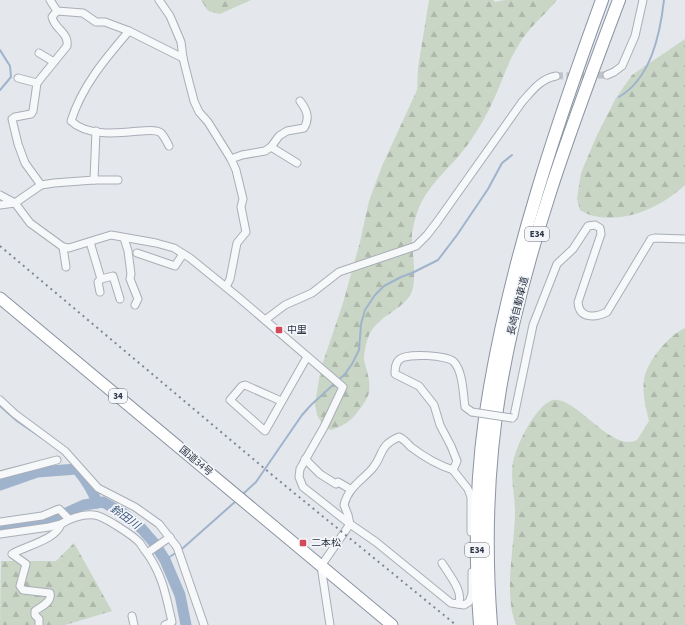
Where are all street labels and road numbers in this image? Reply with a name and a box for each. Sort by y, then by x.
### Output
road number: E34 [525,227,549,241]
street label: 長崎自動車道 [504,275,532,337]
road number: 34 [109,389,127,403]
street label: 国道34号 [176,443,216,479]
road number: E34 [465,543,489,557]

